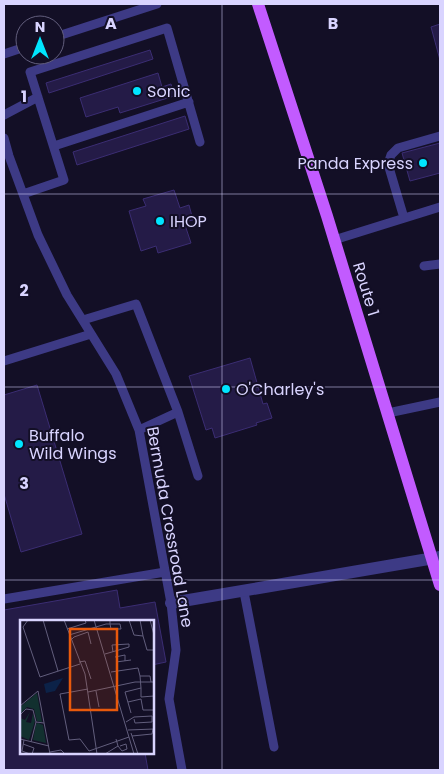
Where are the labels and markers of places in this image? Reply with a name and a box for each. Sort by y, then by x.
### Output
place label: Sonic [147,80,191,103]
marker: Sonic [131,85,143,97]
place label: Panda Express [297,152,413,175]
marker: Panda Express [417,157,429,169]
place label: IHOP [170,210,207,233]
marker: IHOP [154,215,166,227]
place label: O'Charley's [236,378,324,401]
marker: O'Charley's [220,383,232,395]
place label: Buffalo Wild Wings [29,424,117,465]
marker: Buffalo Wild Wings [13,438,25,450]

